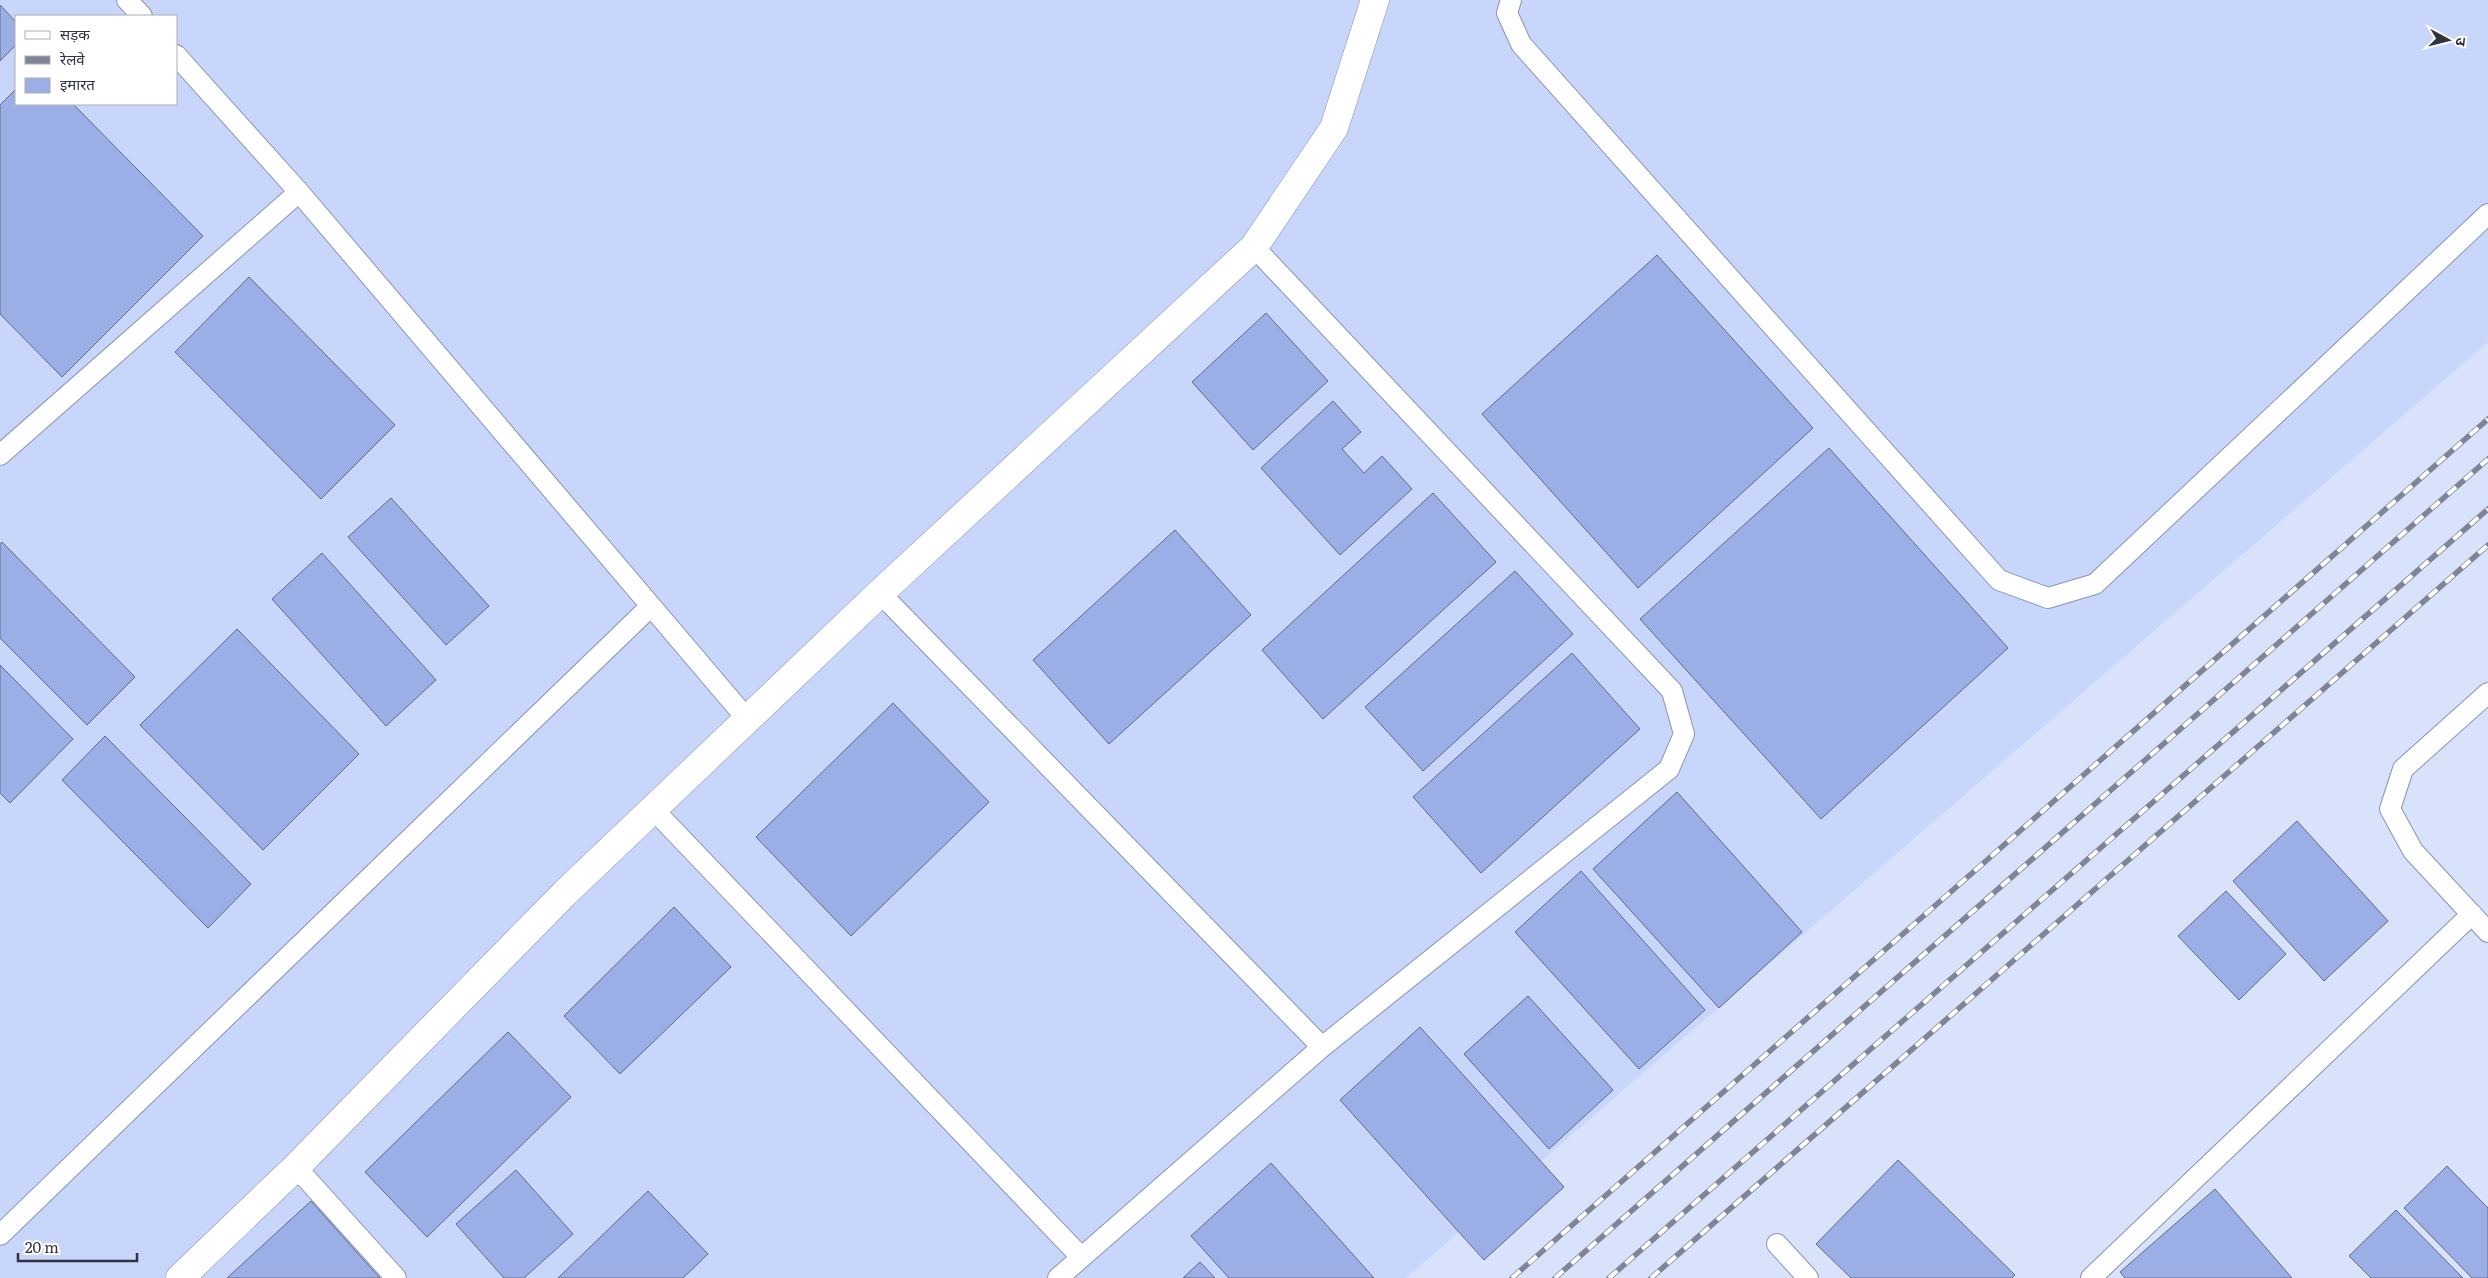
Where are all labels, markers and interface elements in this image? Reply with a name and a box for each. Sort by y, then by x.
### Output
legend [15,15,178,105]
north arrow [2423,15,2473,65]
text: सड़क [60,22,90,45]
text: उ [2451,36,2472,48]
text: रेलवे [59,47,85,70]
text: इमारत [60,72,95,95]
scale bar [18,1230,136,1262]
text: 20 m [25,1235,59,1258]

